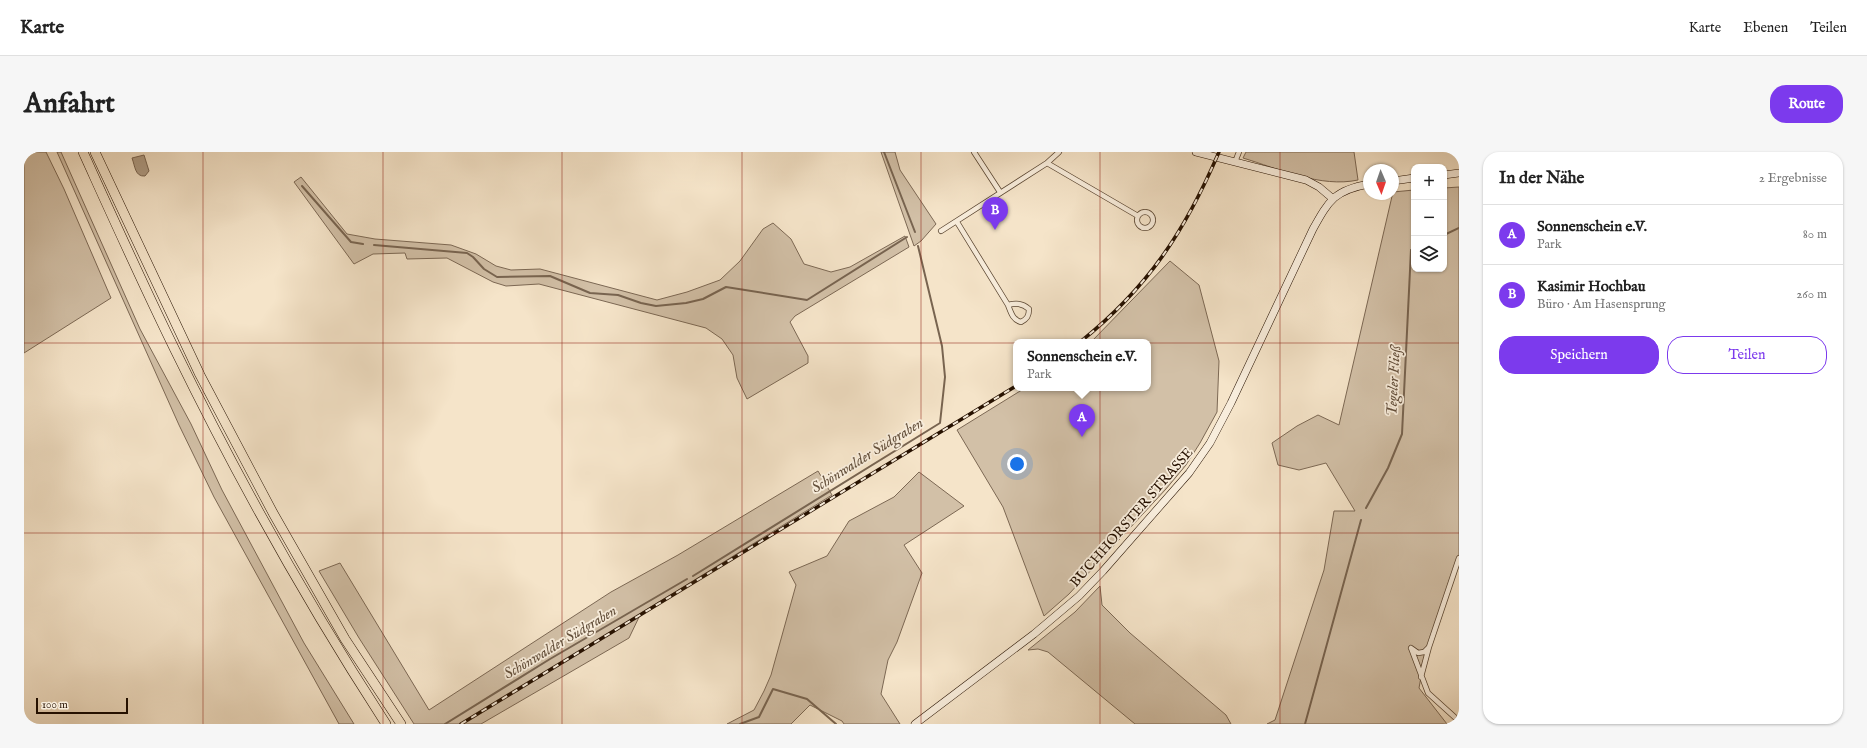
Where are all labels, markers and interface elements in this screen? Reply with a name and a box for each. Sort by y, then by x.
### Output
text: Karte [20,16,64,40]
text: Karte [1689,19,1721,37]
text: Ebenen [1743,19,1788,37]
text: Teilen [1810,19,1847,37]
button: Route [1770,85,1843,123]
text: Anfahrt [24,87,115,122]
north arrow [1363,164,1399,200]
map controls [1411,164,1447,272]
button: + [1411,164,1447,200]
text: In der Nähe [1499,168,1584,189]
text: 2 Ergebnisse [1759,170,1827,187]
pin: B [982,197,1008,230]
button: − [1411,200,1447,236]
text: Sonnenschein e.V. [1537,217,1647,236]
text: A [1508,226,1516,243]
text: 80 m [1803,226,1827,243]
button: layers [1411,236,1447,272]
text: Park [1537,236,1562,253]
text: Kasimir Hochbau [1537,277,1645,296]
text: B [1508,286,1516,303]
text: 260 m [1796,286,1827,303]
text: Büro · Am Hasensprung [1537,296,1666,313]
button: Speichern [1499,336,1659,374]
button: Teilen [1667,336,1827,374]
popup [1013,339,1151,391]
water label: Tegeler Fließ [1382,344,1406,417]
text: Sonnenschein e.V. [1027,347,1137,366]
text: Park [1027,366,1052,383]
pin: A [1069,404,1095,437]
water label: Schönwalder Südgraben [808,413,927,498]
street label: BUCHHORSTER STRASSE [1066,444,1197,591]
your location [1007,454,1027,474]
water label: Schönwalder Südgraben [500,601,621,685]
scale bar [36,696,128,715]
text: 100 m [42,698,68,712]

